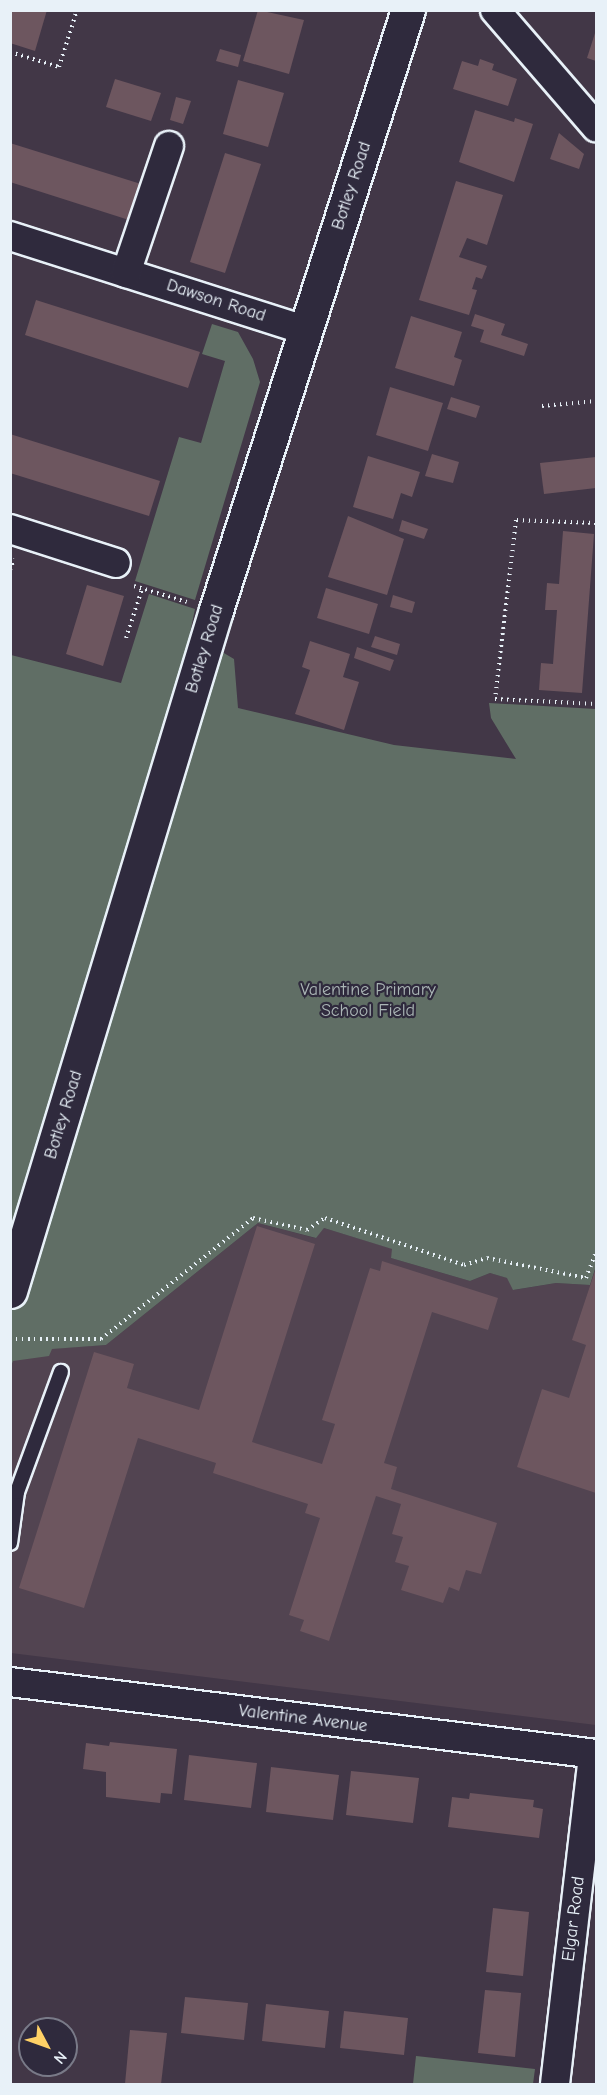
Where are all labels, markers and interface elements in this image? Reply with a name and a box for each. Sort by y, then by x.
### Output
street label: Botley Road [328,139,376,233]
street label: Dawson Road [164,275,268,327]
street label: Botley Road [181,602,229,696]
park label: Valentine Primary School Field [300,980,436,1022]
street label: Botley Road [40,1068,88,1162]
street label: Valentine Avenue [237,1700,369,1738]
street label: Elgar Road [558,1875,590,1963]
north arrow [18,2017,78,2077]
text: N [50,2048,70,2067]

